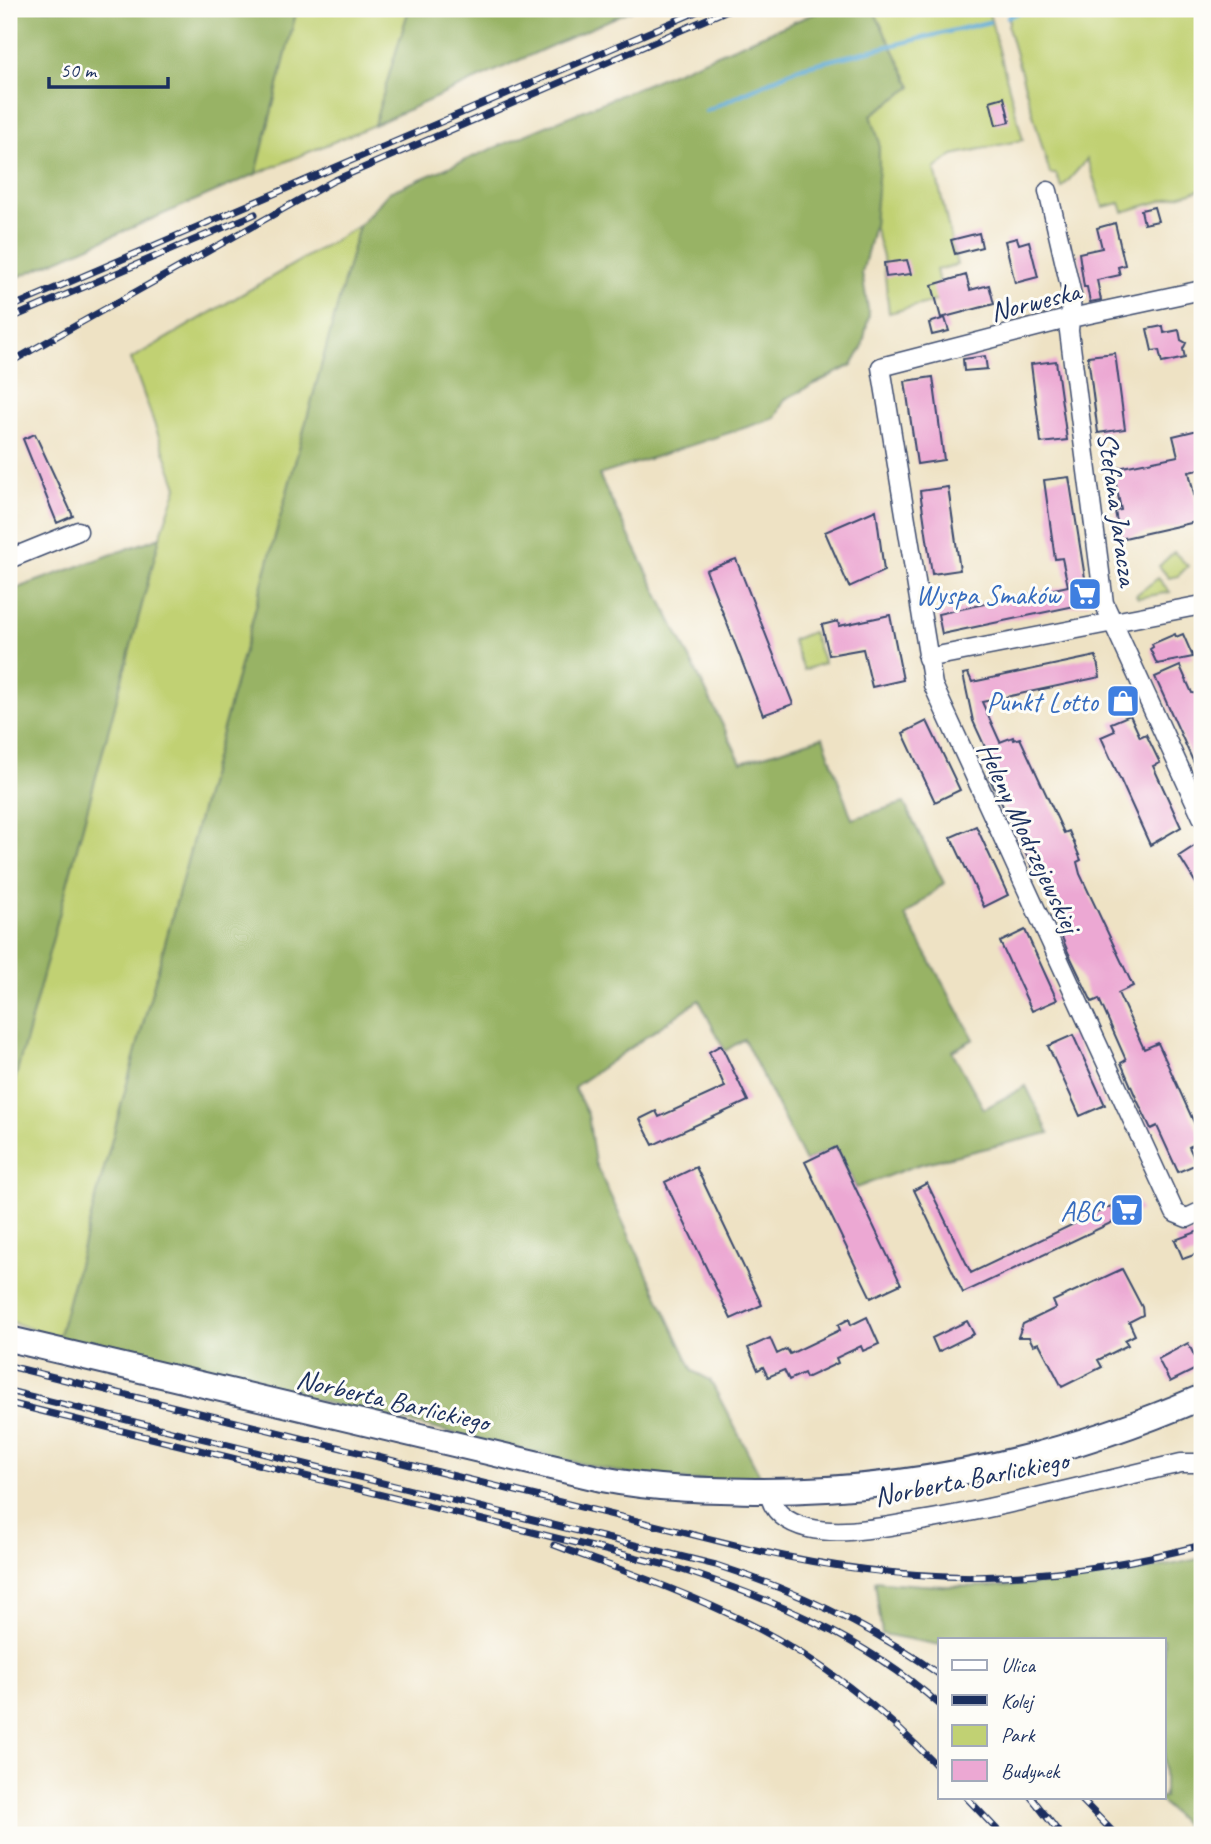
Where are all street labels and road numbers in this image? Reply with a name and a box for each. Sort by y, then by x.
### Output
street label: Norweska [986,272,1086,329]
street label: Stefana Jaracza [1090,430,1146,591]
street label: Heleny Modrzejewskiej [970,736,1090,942]
street label: Norberta Barlickiego [293,1361,496,1440]
street label: Norberta Barlickiego [871,1441,1074,1514]

